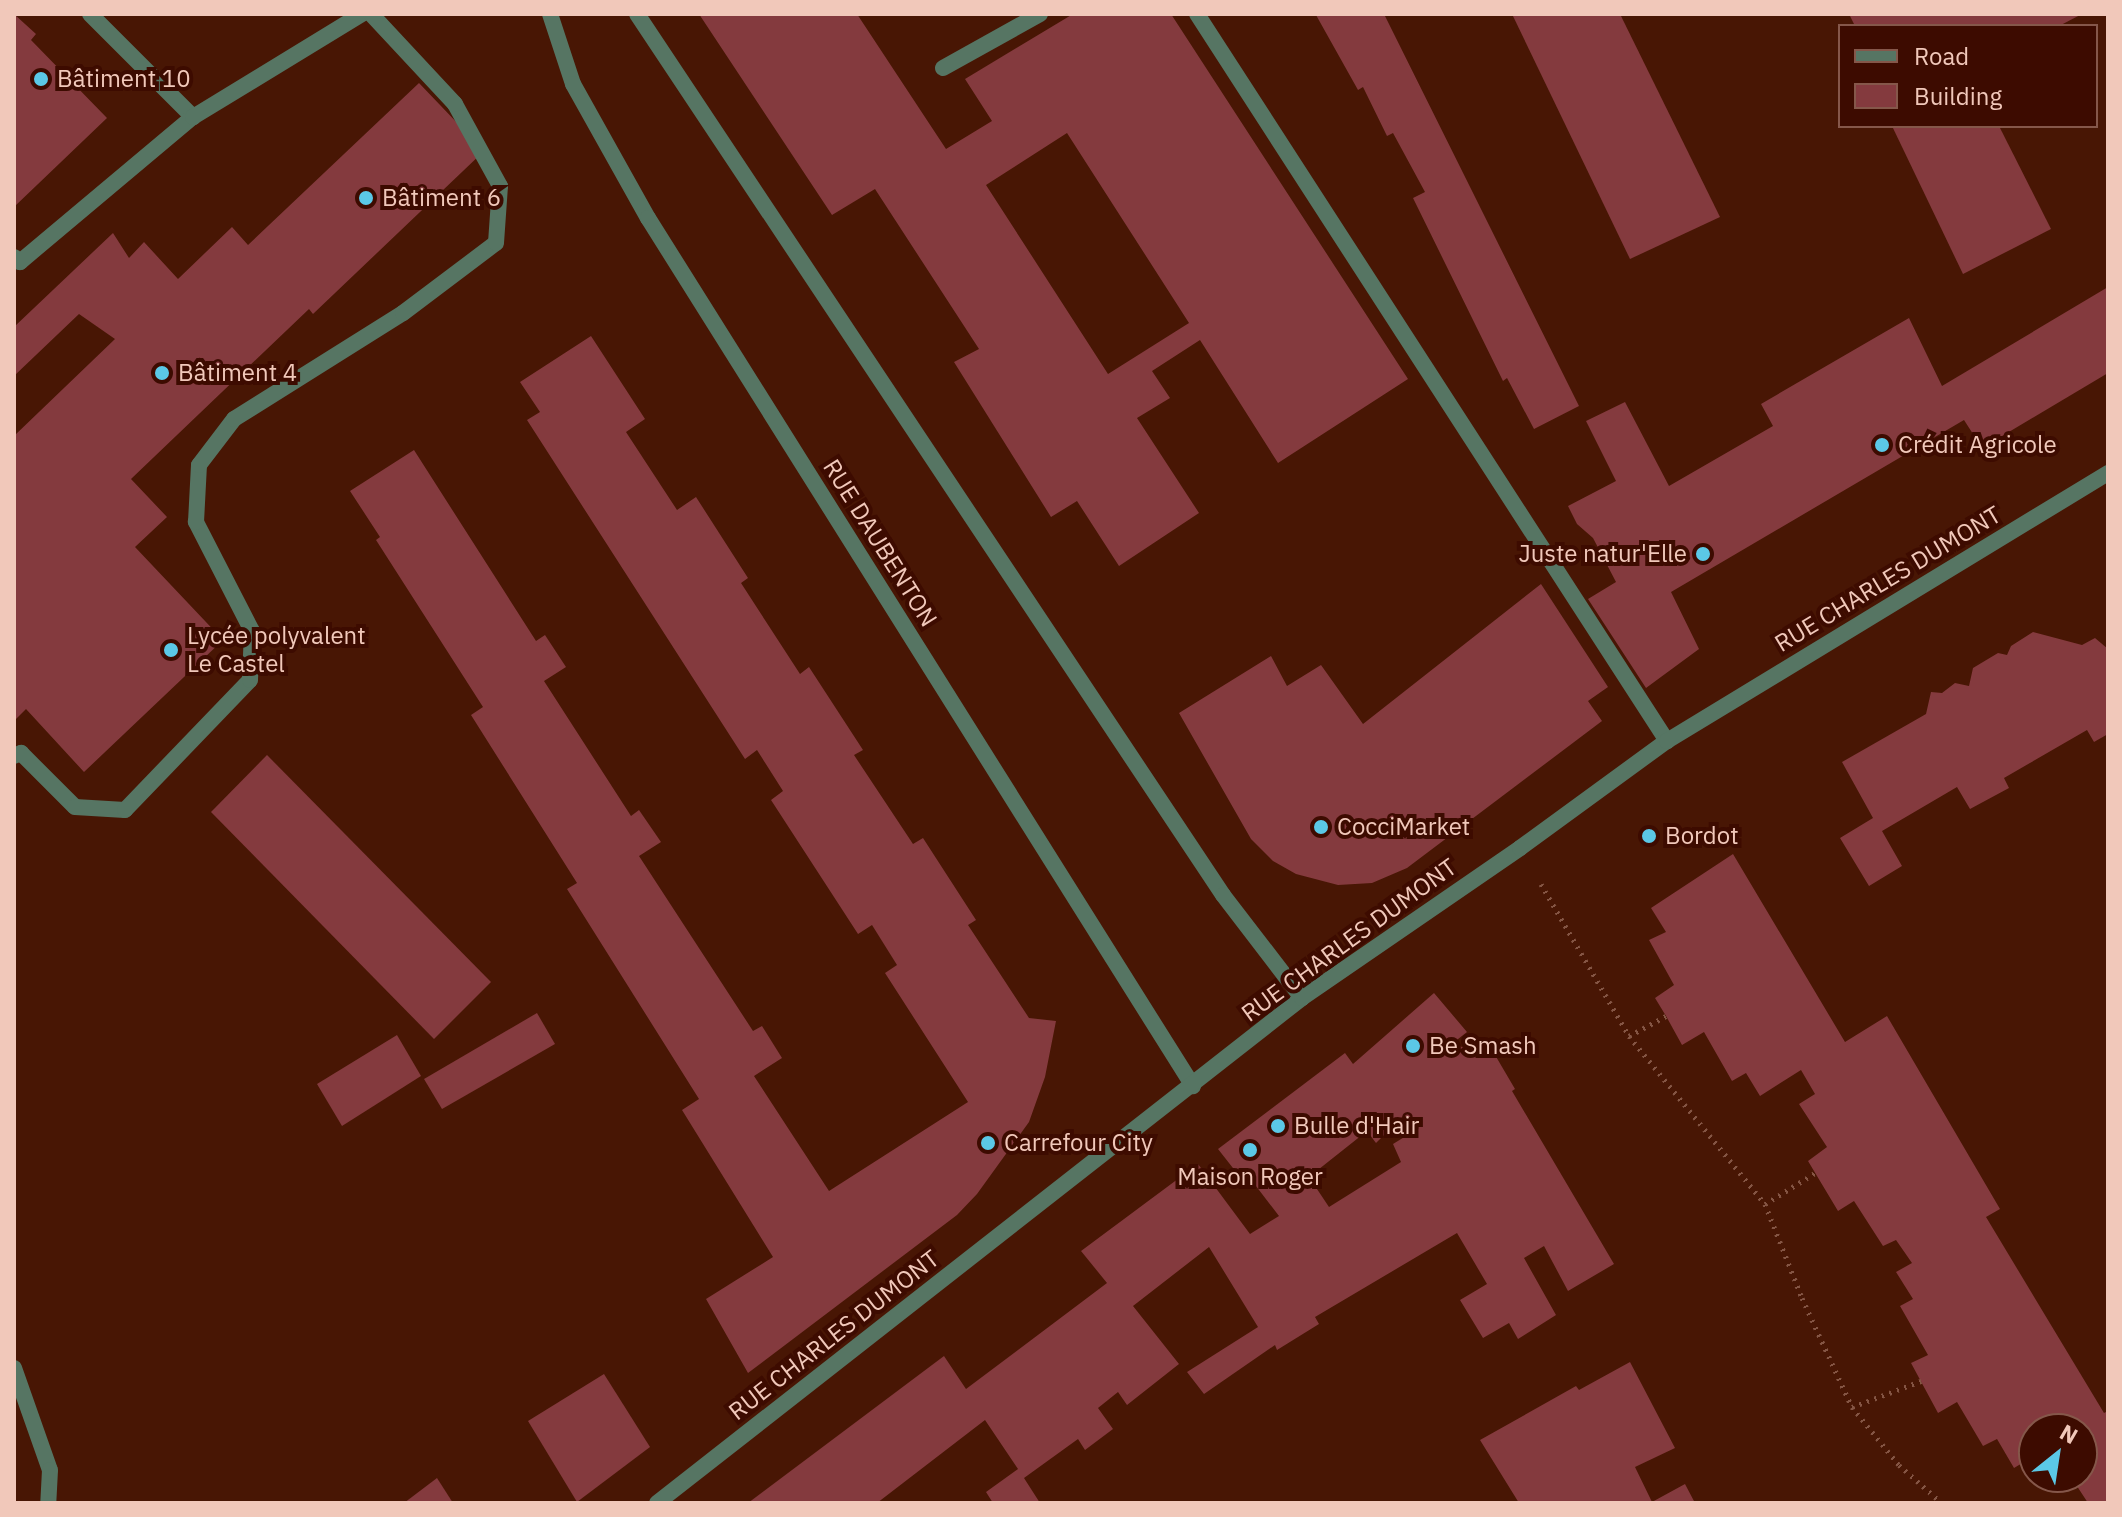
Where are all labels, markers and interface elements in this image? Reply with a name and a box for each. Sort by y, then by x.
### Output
legend [1838,24,2098,128]
text: Road [1914,40,1969,72]
place label: Bâtiment 10 [57,65,191,93]
marker: Bâtiment 10 [32,70,50,88]
text: Building [1914,80,2002,112]
place label: Bâtiment 6 [382,184,501,212]
marker: Bâtiment 6 [357,189,375,207]
place label: Bâtiment 4 [178,359,297,387]
marker: Bâtiment 4 [153,364,171,382]
place label: Crédit Agricole [1898,431,2057,459]
marker: Crédit Agricole [1873,436,1891,454]
street label: RUE DAUBENTON [817,454,943,632]
street label: RUE CHARLES DUMONT [1770,500,2006,658]
place label: Juste natur'Elle [1518,540,1687,568]
marker: Juste natur'Elle [1694,545,1712,563]
place label: Lycée polyvalent Le Castel [187,622,366,678]
marker: Lycée polyvalent Le Castel [162,641,180,659]
place label: CocciMarket [1337,813,1470,841]
marker: CocciMarket [1312,818,1330,836]
place label: Bordot [1665,822,1739,850]
marker: Bordot [1640,827,1658,845]
street label: RUE CHARLES DUMONT [1236,852,1462,1028]
place label: Be Smash [1429,1032,1537,1060]
marker: Be Smash [1404,1037,1422,1055]
place label: Bulle d'Hair [1294,1112,1419,1140]
marker: Bulle d'Hair [1269,1117,1287,1135]
place label: Carrefour City [1004,1129,1153,1157]
marker: Carrefour City [979,1134,997,1152]
marker: Maison Roger [1241,1141,1259,1159]
place label: Maison Roger [1177,1163,1323,1191]
street label: RUE CHARLES DUMONT [723,1244,945,1426]
north arrow [2018,1413,2098,1493]
text: N [2055,1417,2083,1450]

